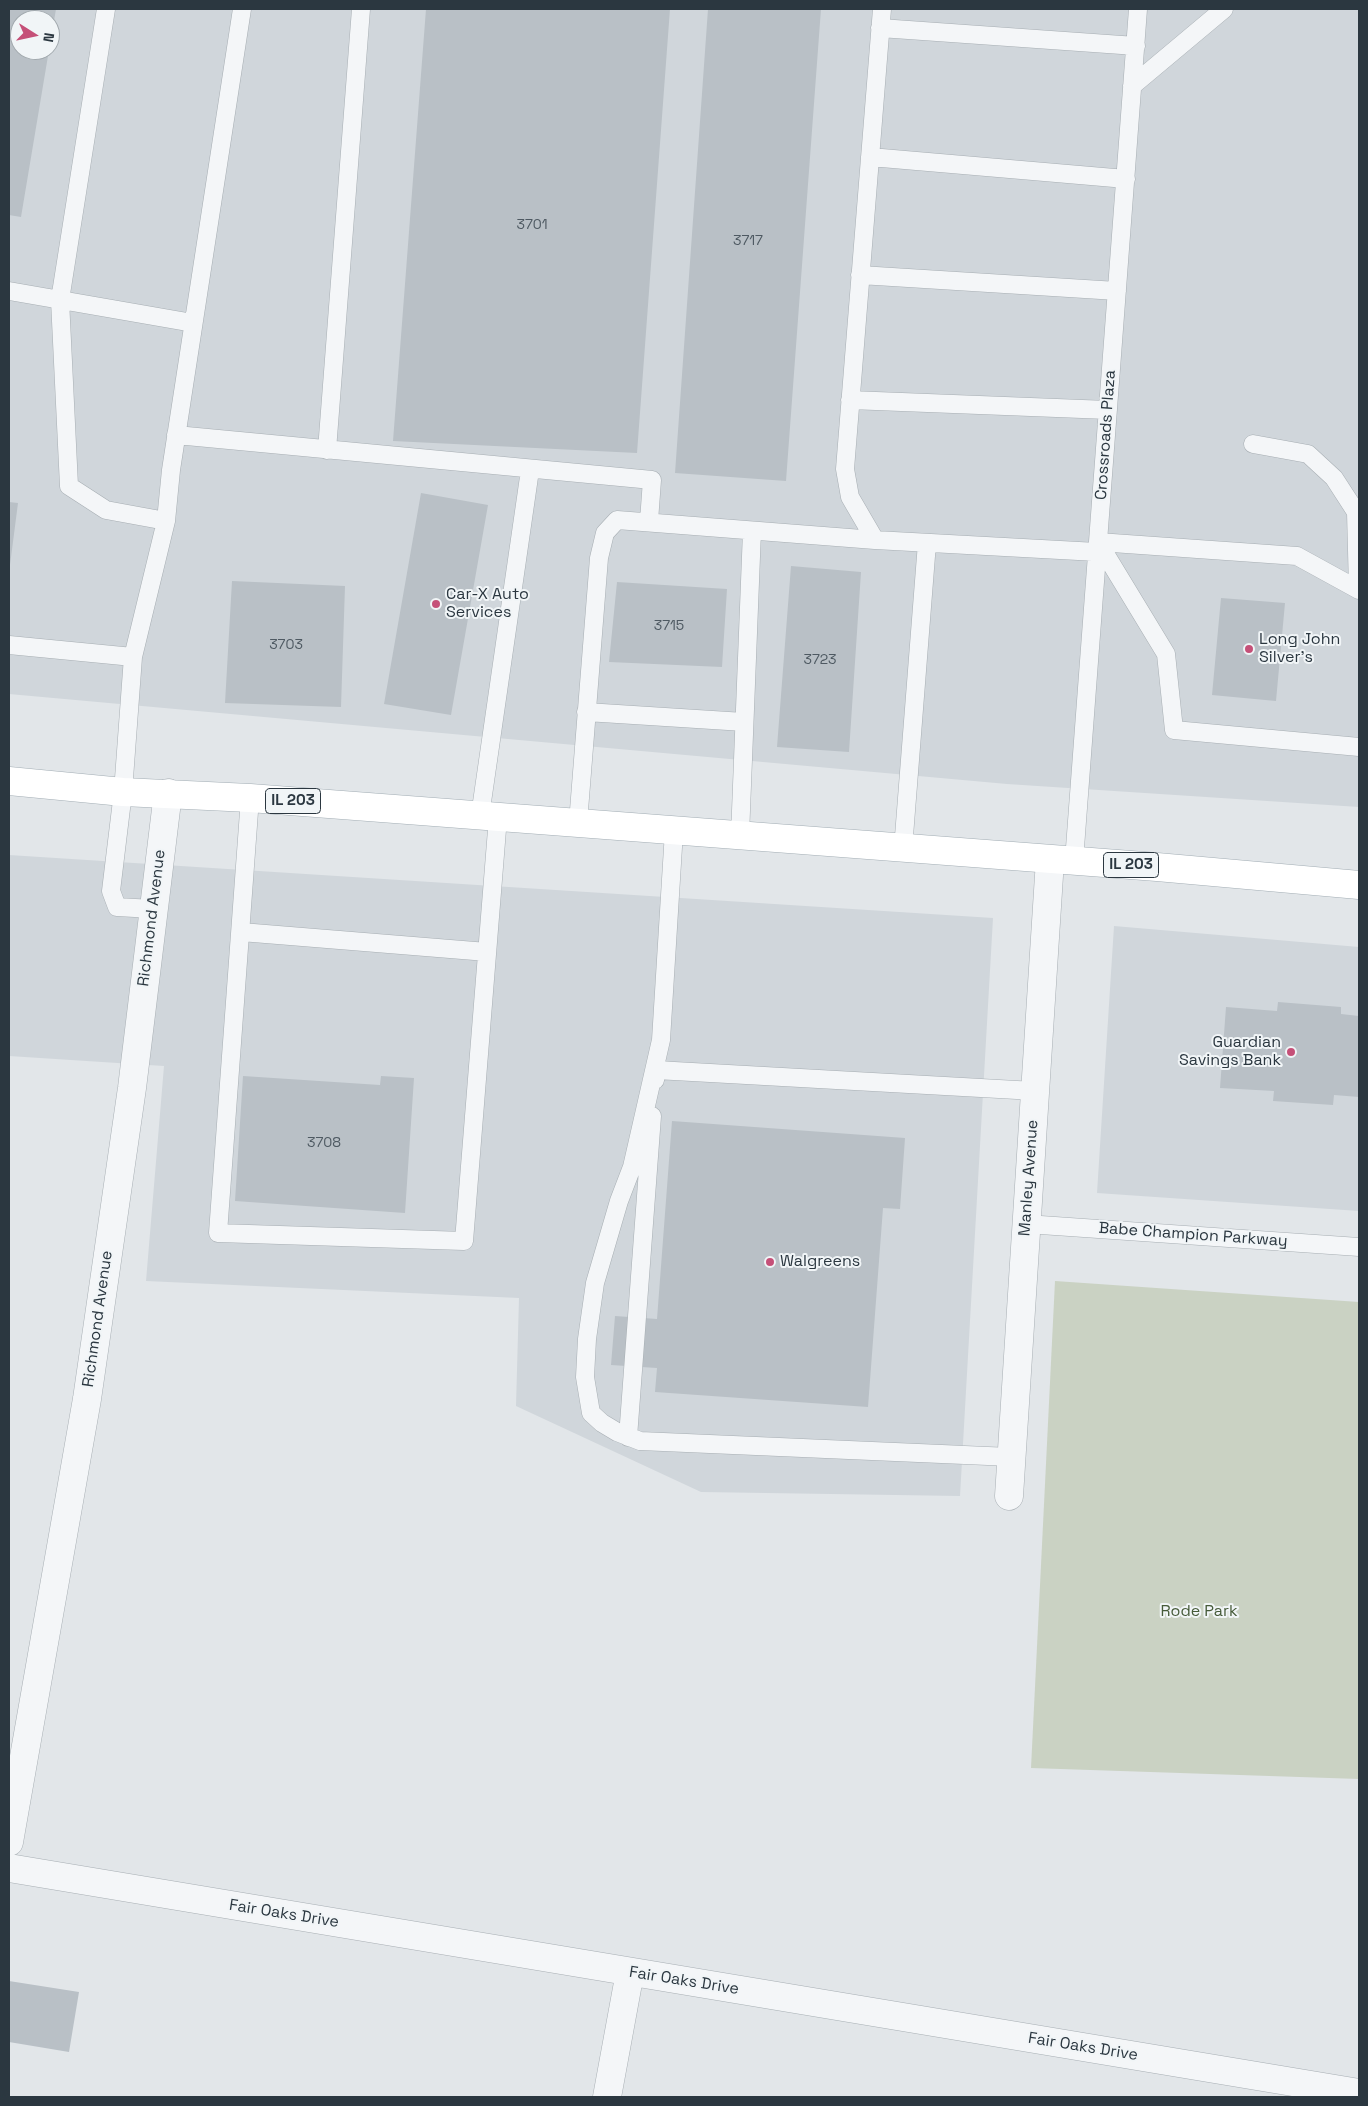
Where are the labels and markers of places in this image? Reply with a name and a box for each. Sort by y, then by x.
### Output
place label: Car-X Auto Services [446,585,529,623]
marker: Car-X Auto Services [430,598,442,610]
place label: Long John Silver's [1259,630,1340,668]
marker: Long John Silver's [1243,643,1255,655]
place label: Guardian Savings Bank [1179,1033,1281,1071]
marker: Guardian Savings Bank [1285,1046,1297,1058]
place label: Walgreens [780,1252,860,1272]
marker: Walgreens [764,1256,776,1268]

